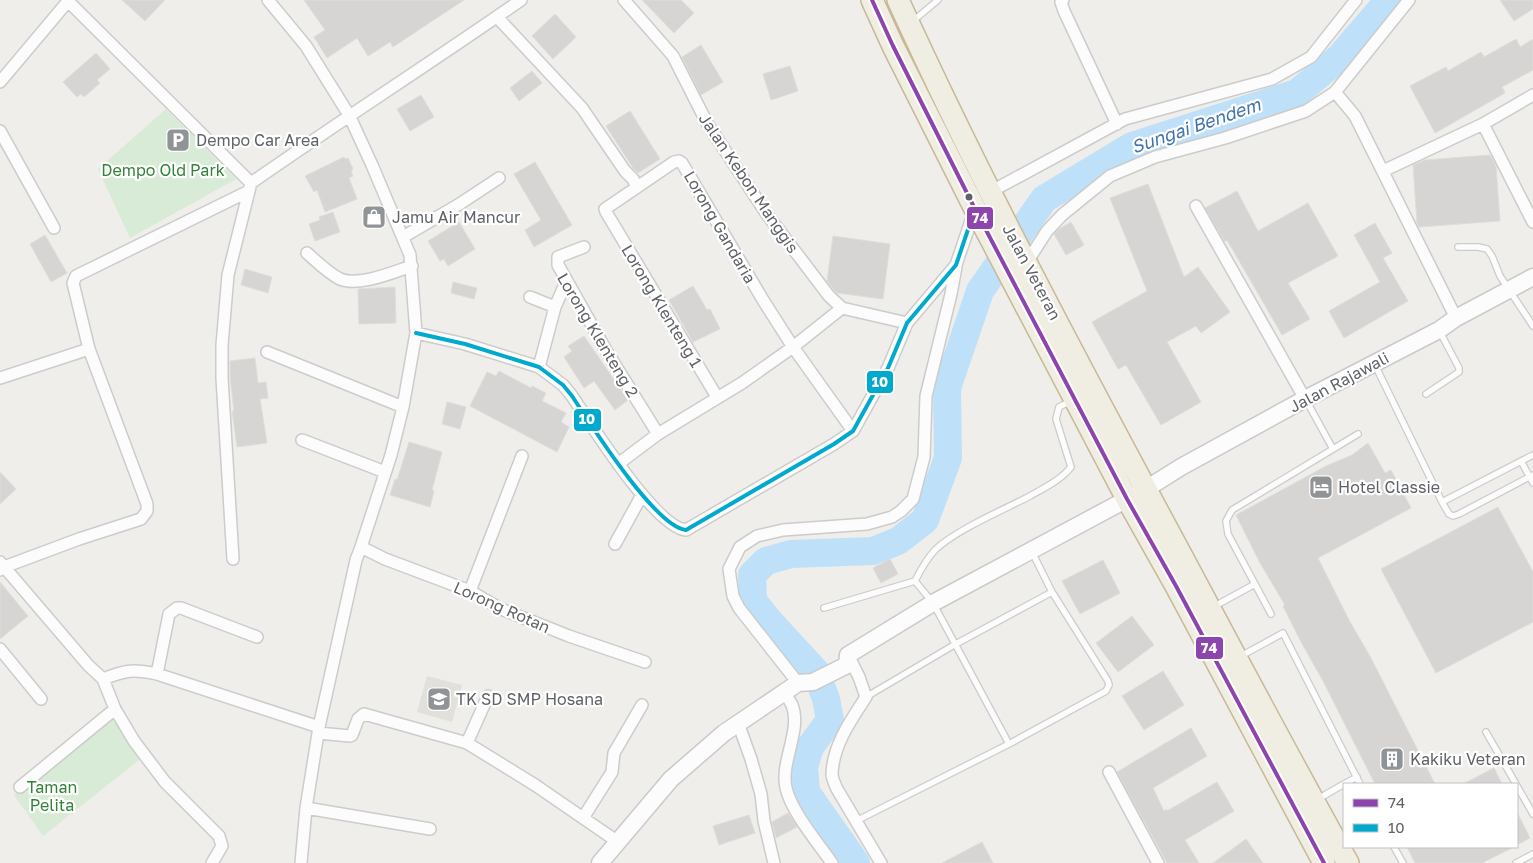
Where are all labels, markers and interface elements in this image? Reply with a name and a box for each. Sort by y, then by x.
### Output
water label: Sungai Bendem [1128,92,1264,157]
street label: Jalan Kebon Manggis [695,109,803,257]
parking icon: Dempo Car Area [165,127,191,153]
place label: Dempo Car Area [196,130,319,150]
park label: Dempo Old Park [101,160,225,180]
street label: Lorong Gandaria [680,167,760,287]
unlabelled marker [964,192,974,202]
shop icon: Jamu Air Mancur [361,204,387,230]
line badge: 74 [966,206,994,230]
place label: Jamu Air Mancur [392,207,520,227]
text: 74 [972,209,988,226]
street label: Jalan Veteran [998,221,1066,323]
street label: Lorong Klenteng 1 [617,241,707,371]
street label: Lorong Klenteng 2 [553,269,643,401]
street label: Jalan Rajawali [1286,347,1392,417]
line badge: 10 [866,370,894,394]
text: 10 [872,373,888,390]
line badge: 10 [573,408,602,432]
text: 10 [579,410,595,427]
hotel icon: Hotel Classie [1308,474,1334,500]
place label: Hotel Classie [1338,477,1440,497]
street label: Lorong Rotan [451,577,553,637]
line badge: 74 [1195,636,1224,660]
text: 74 [1201,639,1217,656]
school or university icon: TK SD SMP Hosana [426,686,452,712]
place label: TK SD SMP Hosana [456,689,603,709]
building icon: Kakiku Veteran [1379,746,1405,772]
place label: Kakiku Veteran [1410,749,1526,769]
park label: Taman Pelita [27,777,77,815]
legend [1343,783,1518,848]
text: 74 [1388,793,1405,811]
text: 10 [1388,818,1405,836]

